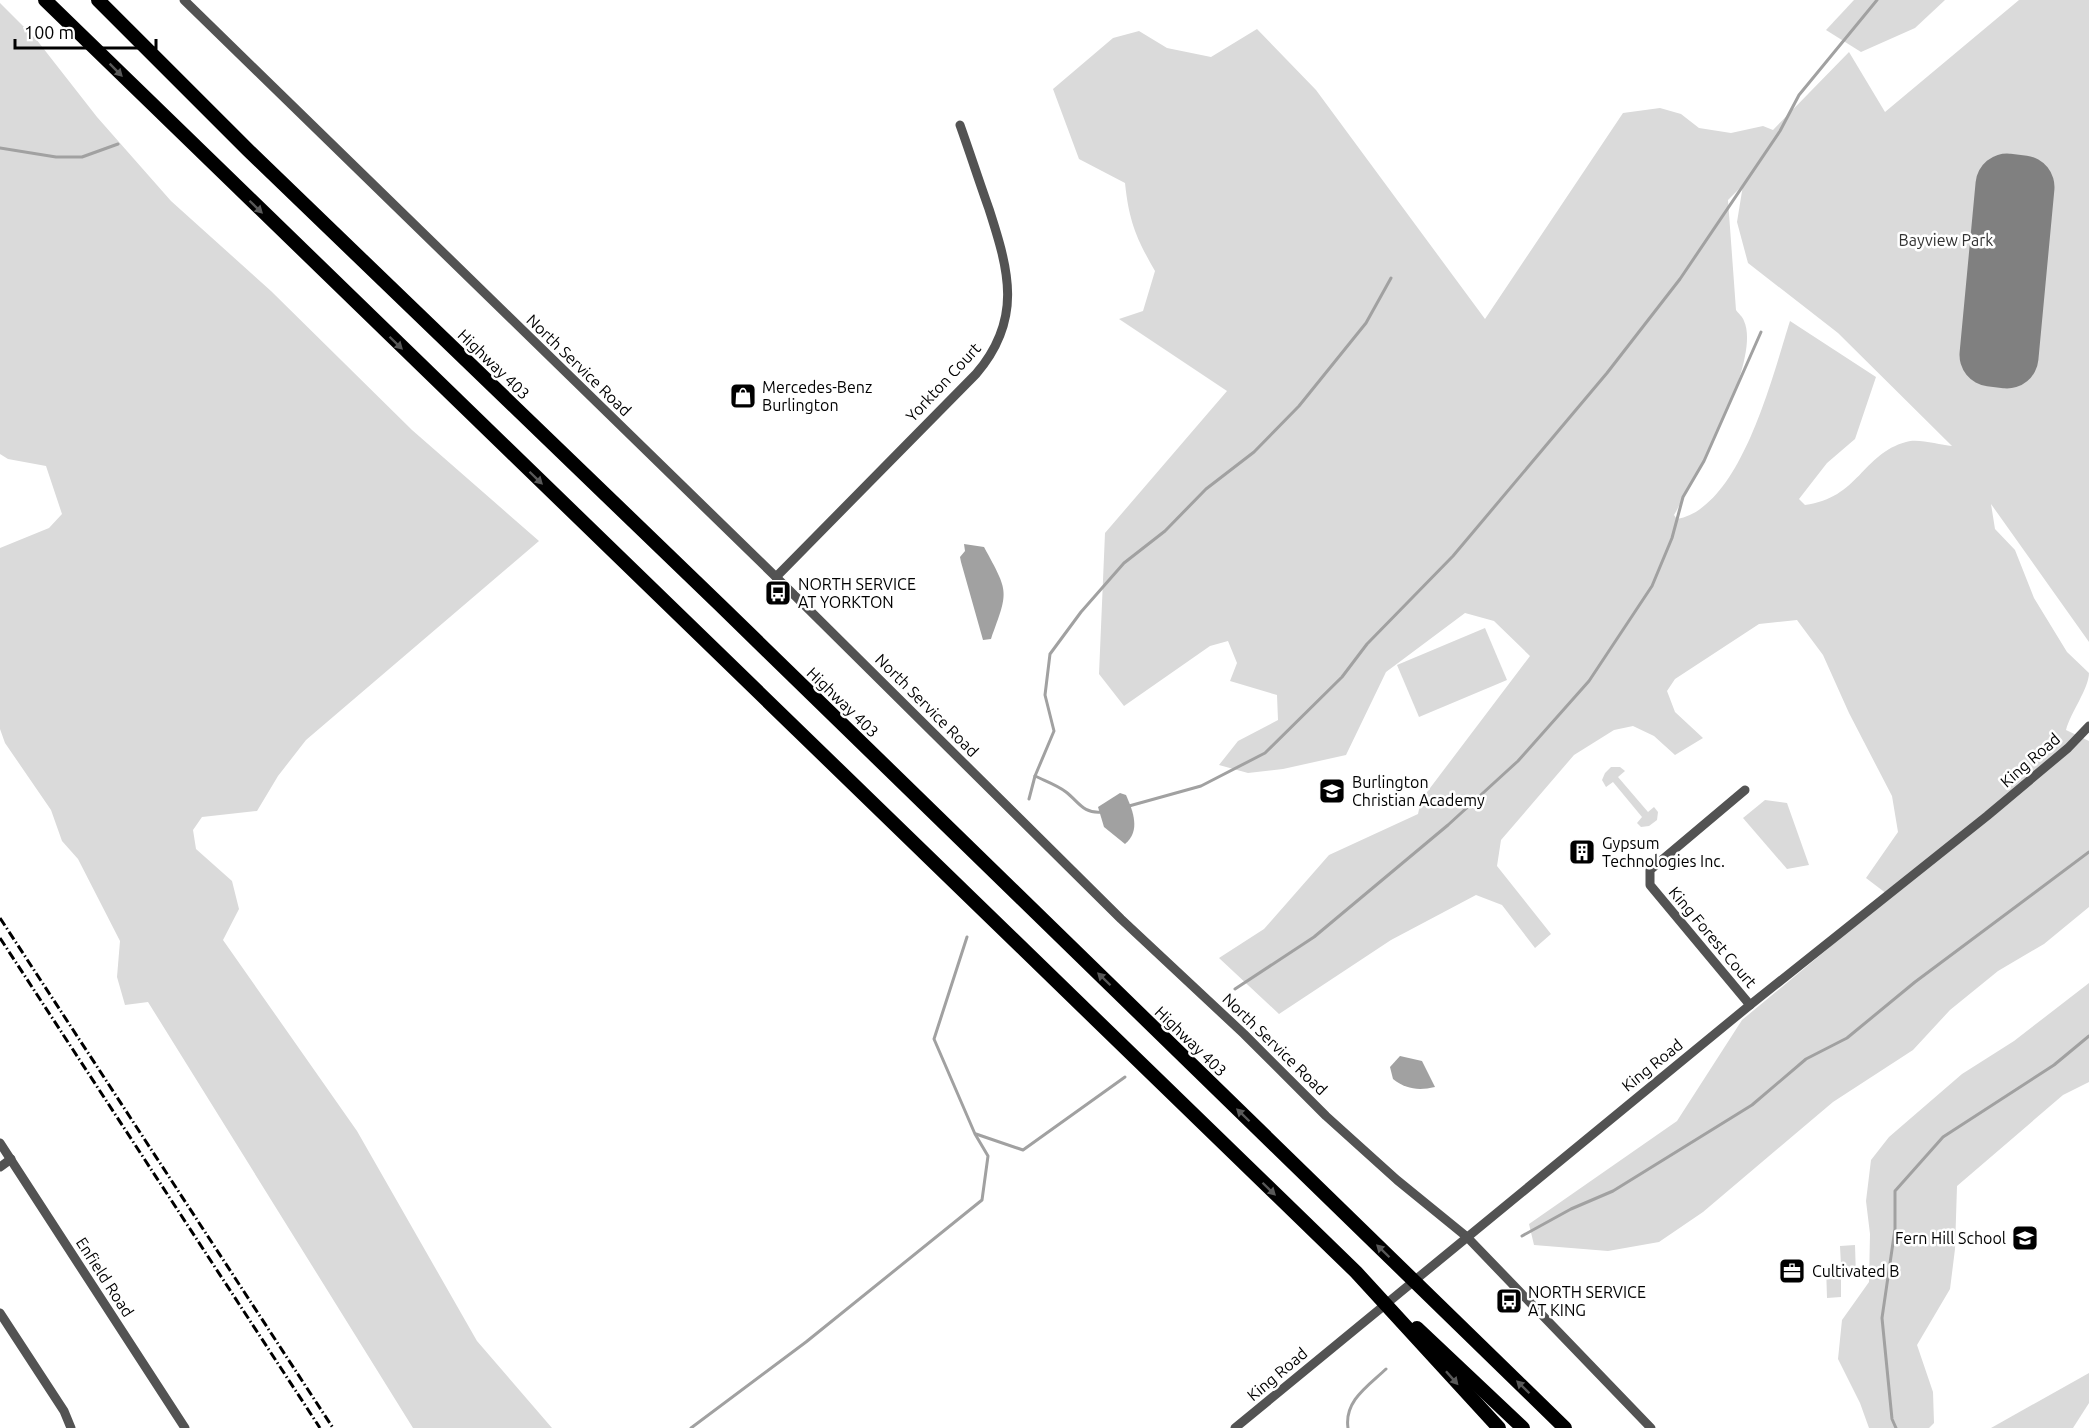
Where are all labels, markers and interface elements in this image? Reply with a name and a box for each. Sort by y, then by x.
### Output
scale bar [15,12,156,50]
text: 100 m [24,22,74,42]
one-way arrow [109,63,123,77]
one-way arrow [248,200,263,214]
park label: Bayview Park [1899,231,1993,249]
street label: North Service Road [523,311,635,419]
street label: Highway 403 [455,325,533,403]
one-way arrow [388,335,402,349]
street label: Yorkton Court [902,338,985,425]
place label: Mercedes-Benz Burlington [762,378,872,414]
shop icon: Mercedes-Benz Burlington [728,381,758,411]
one-way arrow [528,471,542,485]
place label: NORTH SERVICE AT YORKTON [798,575,916,611]
bus stop icon: NORTH SERVICE AT YORKTON [763,578,793,608]
street label: North Service Road [872,650,982,760]
street label: Highway 403 [804,663,882,741]
street label: King Road [1997,729,2063,791]
place label: Burlington Christian Academy [1352,773,1485,809]
school or university icon: Burlington Christian Academy [1317,776,1347,806]
place label: Gypsum Technologies Inc. [1602,834,1725,870]
building icon: Gypsum Technologies Inc. [1567,837,1597,867]
street label: King Forest Court [1666,883,1761,992]
one-way arrow [1096,972,1111,986]
street label: North Service Road [1219,990,1331,1098]
street label: Highway 403 [1152,1002,1230,1080]
street label: King Road [1618,1035,1686,1095]
one-way arrow [1236,1108,1251,1122]
one-way arrow [1262,1181,1276,1195]
school or university icon: Fern Hill School [2010,1223,2040,1253]
place label: Fern Hill School [1895,1229,2006,1247]
street label: Enfield Road [73,1234,137,1320]
one-way arrow [1376,1244,1391,1258]
office icon: Cultivated B [1777,1256,1807,1286]
place label: Cultivated B [1812,1262,1899,1280]
place label: NORTH SERVICE AT KING [1528,1283,1646,1319]
bus stop icon: NORTH SERVICE AT KING [1494,1286,1524,1316]
street label: King Road [1243,1344,1311,1404]
one-way arrow [1445,1370,1459,1385]
one-way arrow [1516,1381,1530,1395]

